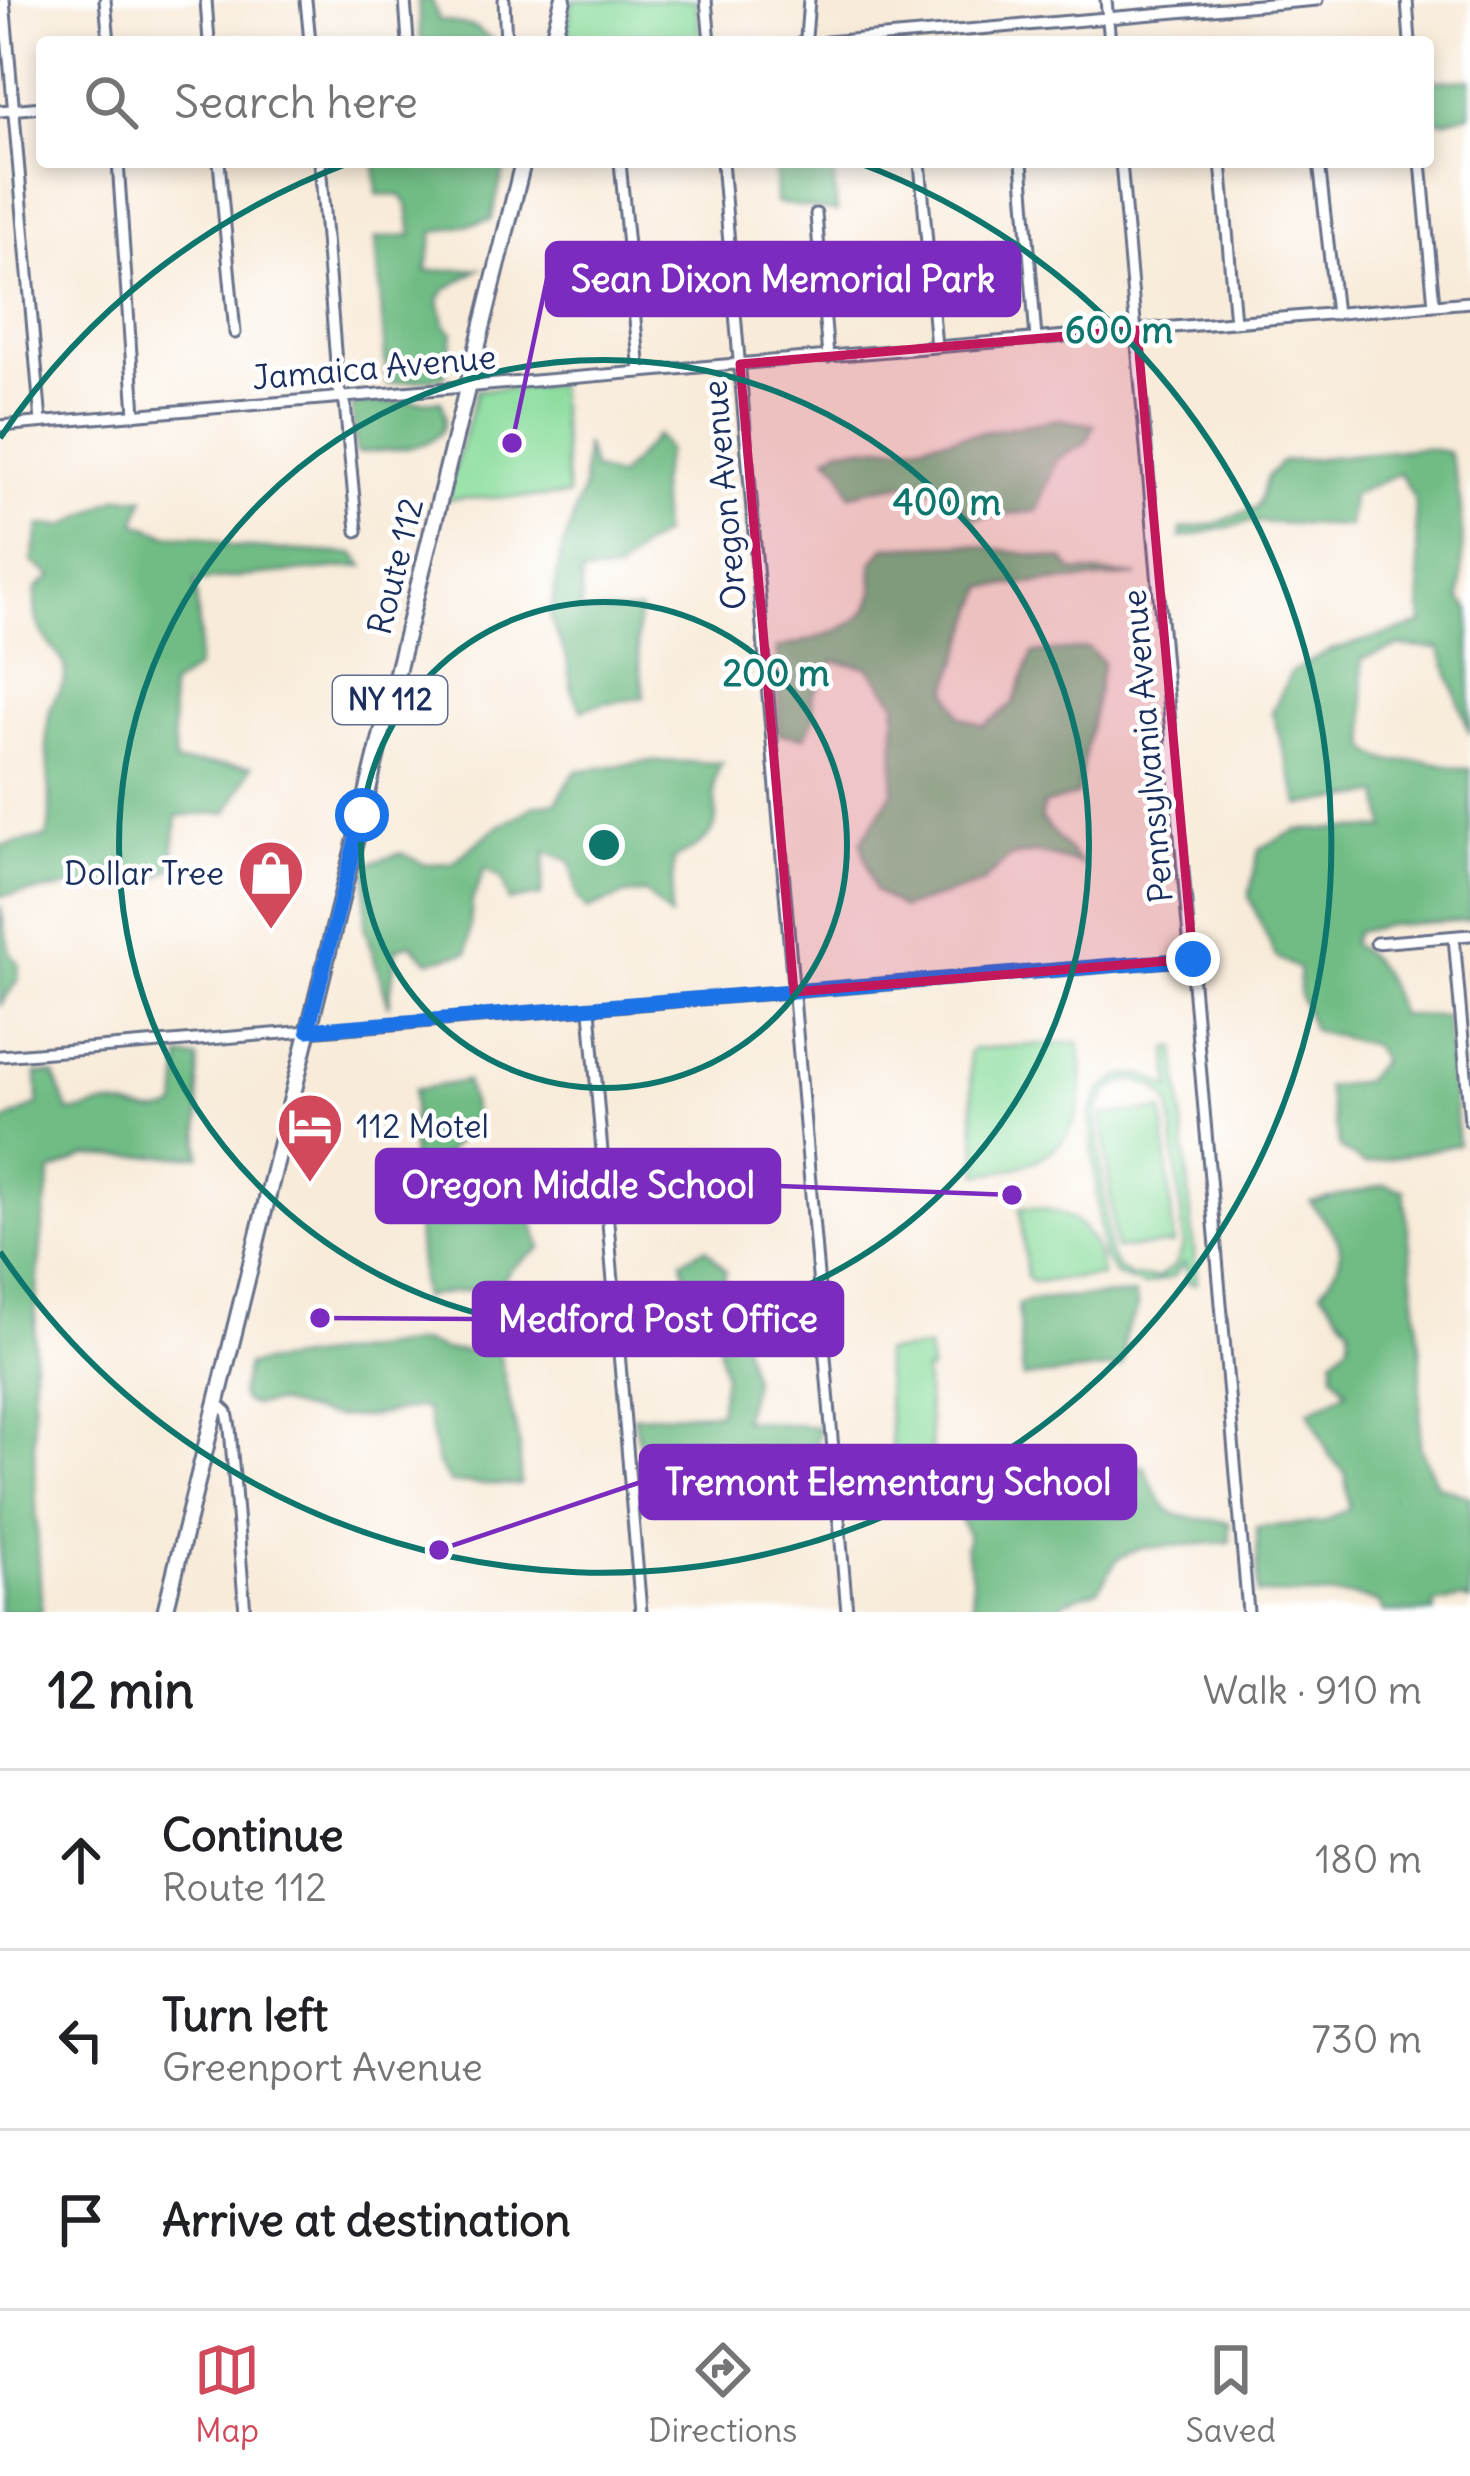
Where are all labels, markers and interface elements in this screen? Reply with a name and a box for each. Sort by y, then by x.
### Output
search box [36,36,1434,168]
icon: search [78,69,144,135]
text: Search here [174,74,418,130]
callout: Sean Dixon Memorial Park [547,243,1019,315]
text: Sean Dixon Memorial Park [571,257,995,302]
text: 600 m [1065,308,1173,353]
street label: Jamaica Avenue [250,335,498,399]
street label: Oregon Avenue [693,378,755,612]
text: 400 m [893,480,1001,525]
street label: Route 112 [358,493,432,639]
street label: Pennsylvania Avenue [1112,588,1182,904]
text: 200 m [722,651,830,696]
road number: NY 112 [333,676,447,724]
route start [335,788,389,842]
centre of rings [583,824,625,866]
shop icon: Dollar Tree [236,838,306,932]
place label: Dollar Tree [64,852,224,894]
route end [1166,932,1220,986]
hotel icon: 112 Motel [275,1091,345,1185]
place label: 112 Motel [356,1105,489,1147]
callout: Oregon Middle School [377,1150,779,1222]
text: Oregon Middle School [401,1163,755,1208]
callout: Medford Post Office [474,1283,842,1355]
text: Medford Post Office [498,1297,818,1342]
callout: Tremont Elementary School [641,1446,1135,1518]
text: Tremont Elementary School [665,1460,1111,1505]
text: 12 min [48,1658,194,1722]
text: Walk · 910 m [1203,1666,1422,1715]
text: Continue [162,1807,344,1863]
icon: ahead [48,1827,114,1893]
text: 180 m [1315,1835,1422,1884]
text: Route 112 [162,1863,327,1912]
text: Turn left [162,1987,328,2043]
icon: left [48,2007,114,2073]
text: 730 m [1312,2015,1422,2064]
text: Greenport Avenue [162,2043,483,2092]
icon: arrive [48,2187,114,2253]
text: Arrive at destination [162,2192,571,2248]
tab: Map [194,2337,260,2451]
tab: Directions [648,2337,797,2451]
tab: Saved [1186,2337,1276,2451]

